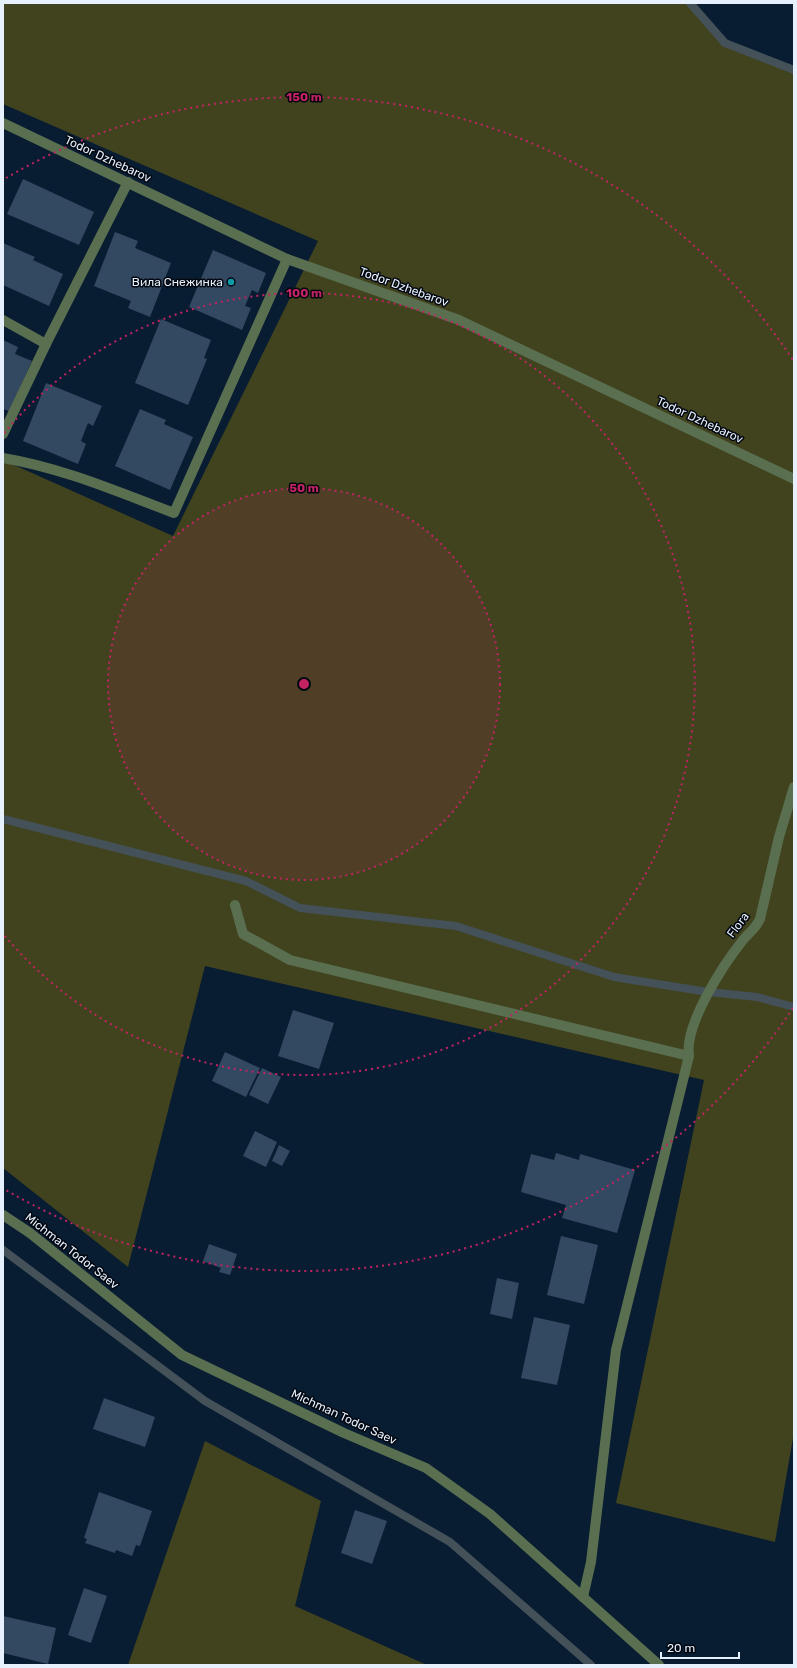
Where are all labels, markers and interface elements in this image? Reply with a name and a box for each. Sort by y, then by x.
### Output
text: 150 m [286,90,322,104]
street label: Todor Dzhebarov [63,133,154,185]
street label: Todor Dzhebarov [357,264,451,310]
place label: Вила Снежинка [132,275,223,289]
marker: Вила Снежинка [226,277,236,287]
text: 100 m [286,286,322,300]
street label: Todor Dzhebarov [655,394,746,446]
text: 50 m [289,481,319,495]
centre of rings [297,677,311,691]
street label: Flora [724,910,752,940]
street label: Michman Todor Saev [22,1210,122,1292]
street label: Michman Todor Saev [289,1386,399,1448]
scale bar [661,1634,739,1660]
text: 20 m [667,1641,695,1655]

